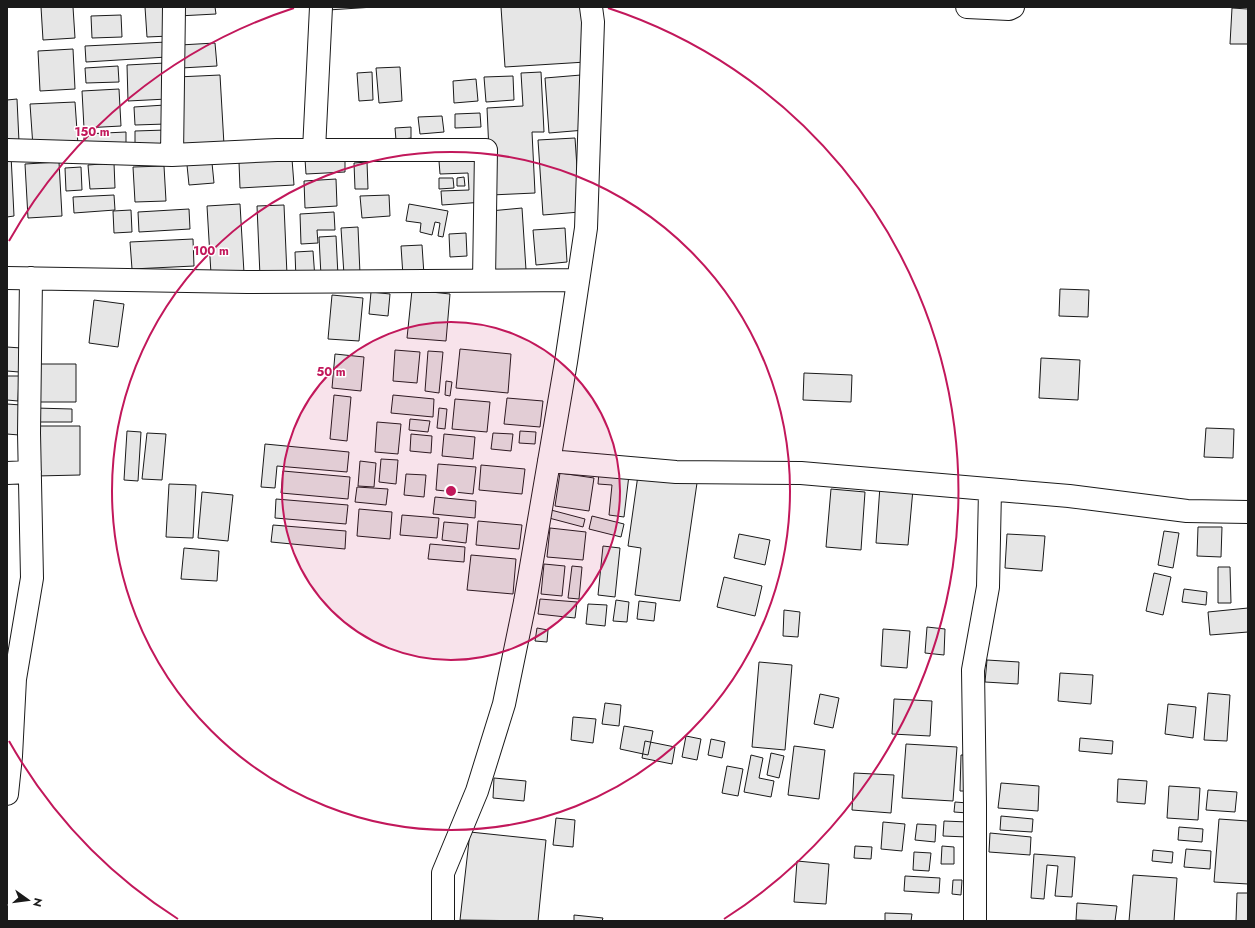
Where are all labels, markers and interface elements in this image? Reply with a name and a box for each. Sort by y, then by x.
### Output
text: 150 m [74,123,110,141]
text: 100 m [193,242,229,260]
text: 50 m [316,363,346,381]
centre of rings [444,484,458,498]
north arrow [8,880,48,920]
text: N [29,896,47,909]

